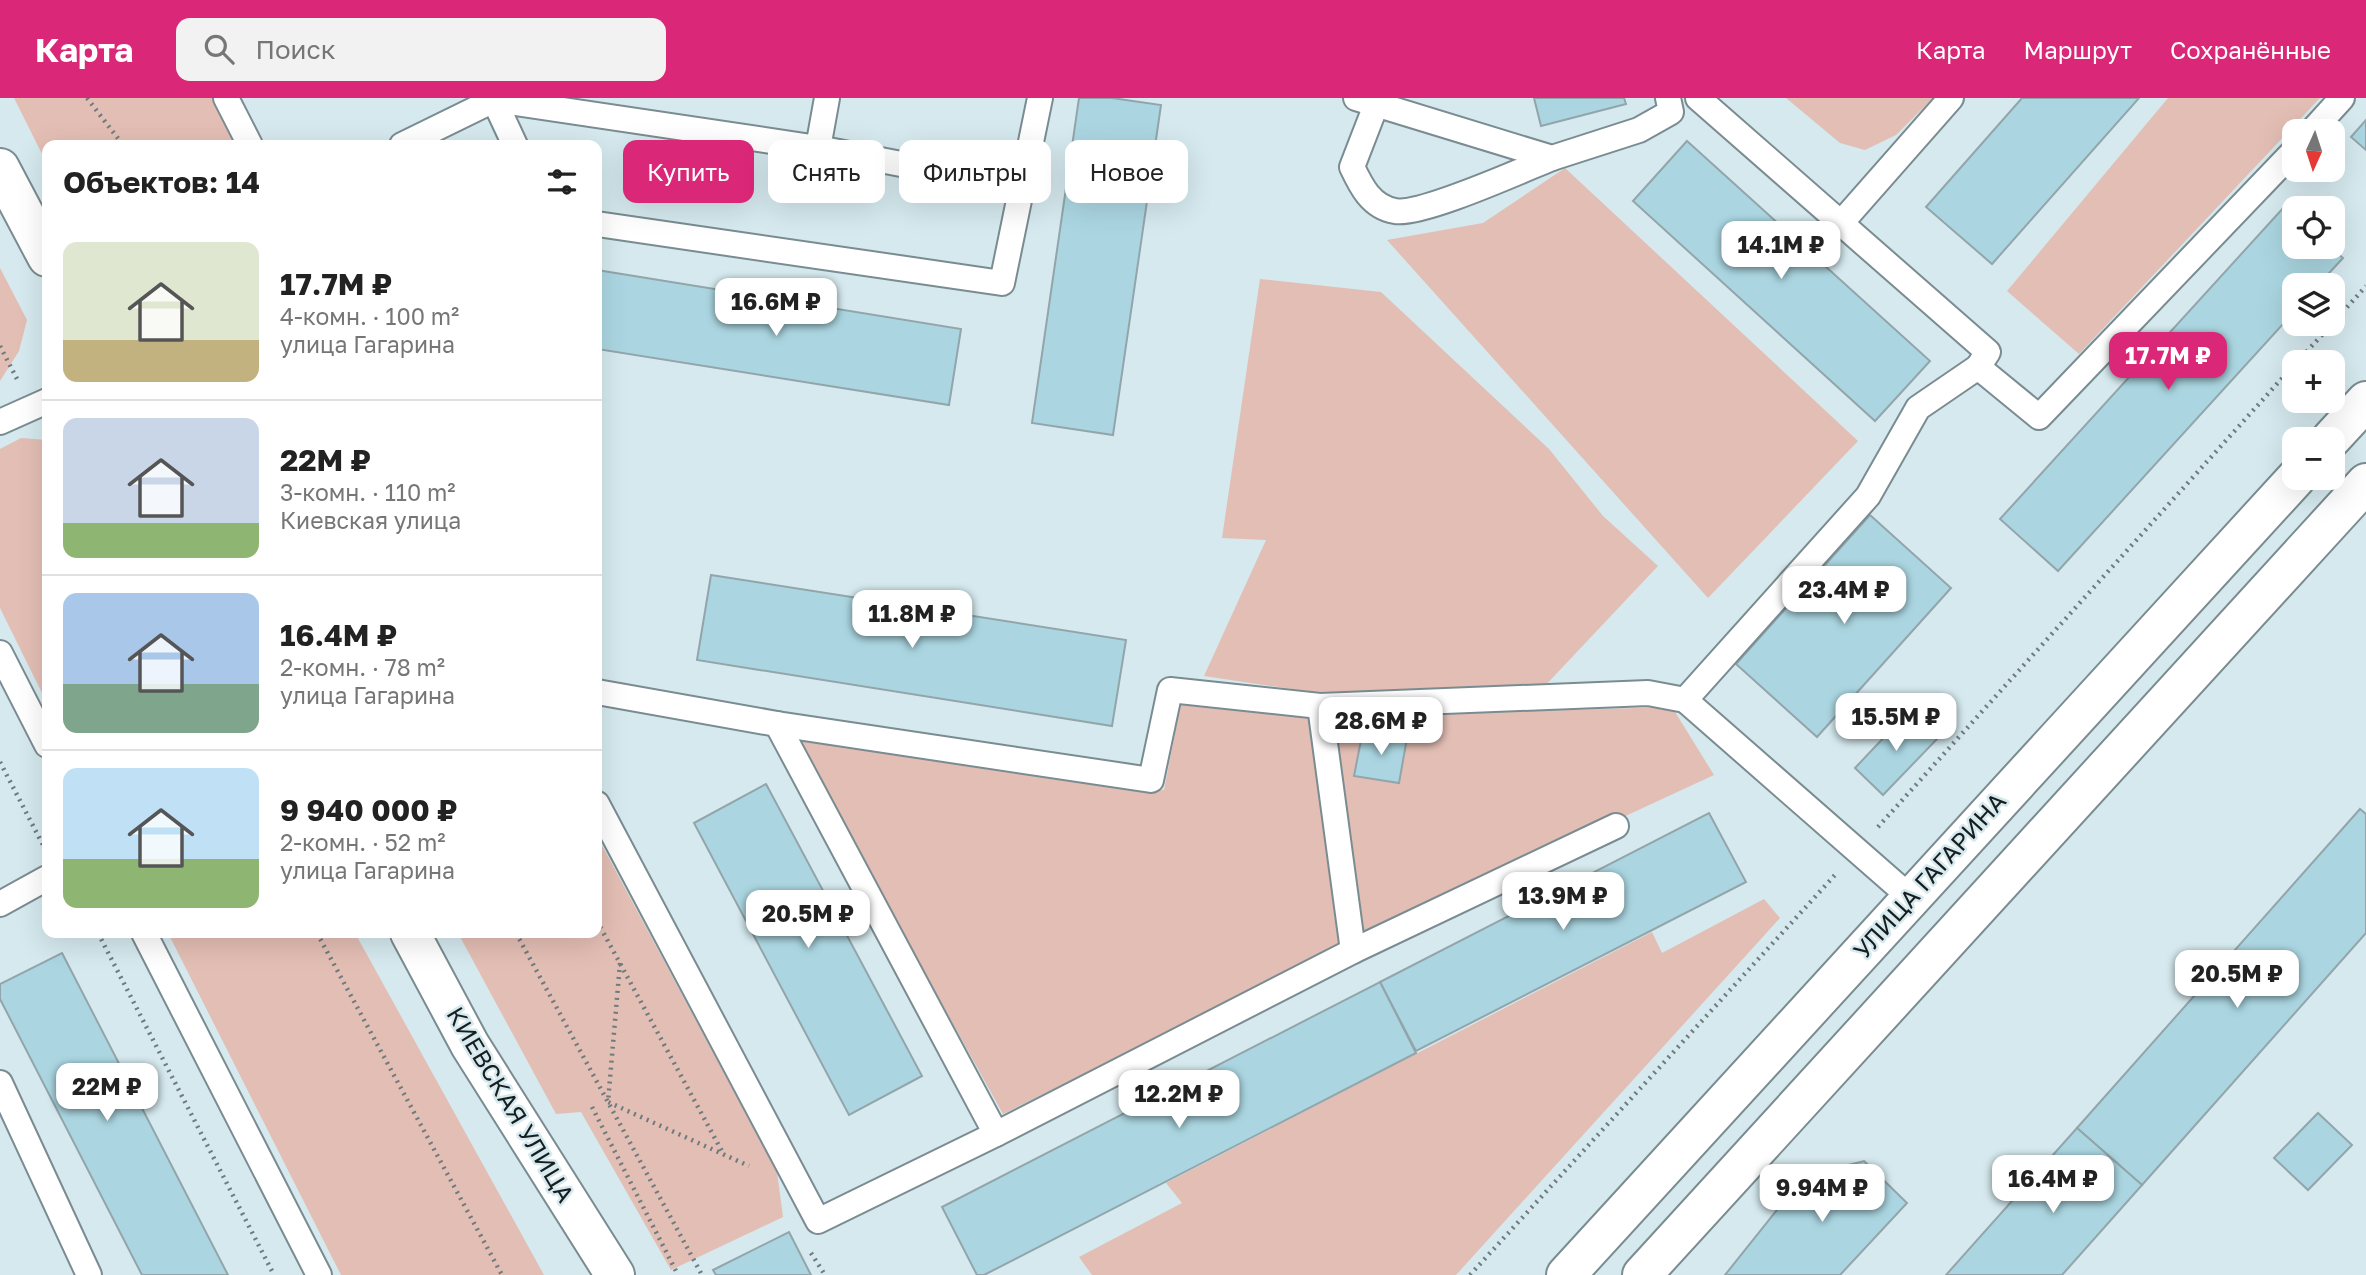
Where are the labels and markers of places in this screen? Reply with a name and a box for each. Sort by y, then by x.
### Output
pin: 14.1M ₽ [1716,222,1846,281]
pin: 16.6M ₽ [711,278,841,338]
pin: 17.7M ₽ [2103,332,2233,392]
pin: 23.4M ₽ [1779,566,1909,626]
pin: 11.8M ₽ [847,590,977,650]
pin: 15.5M ₽ [1831,694,1961,753]
pin: 28.6M ₽ [1316,698,1446,757]
pin: 13.9M ₽ [1498,872,1628,932]
pin: 20.5M ₽ [743,890,873,950]
pin: 20.5M ₽ [2172,950,2302,1010]
pin: 22M ₽ [58,1063,156,1123]
pin: 12.2M ₽ [1114,1070,1244,1130]
pin: 16.4M ₽ [1988,1156,2118,1215]
pin: 9.94M ₽ [1757,1164,1887,1224]

